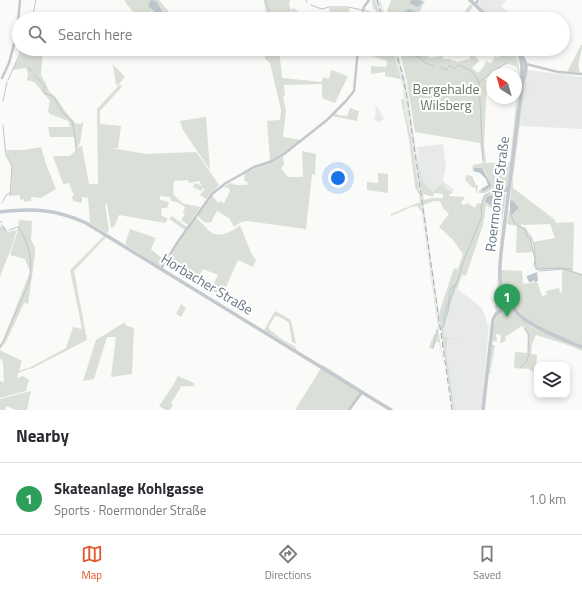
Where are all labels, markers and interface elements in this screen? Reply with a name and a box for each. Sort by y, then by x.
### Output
search box [12,12,570,56]
icon: search [26,23,48,45]
text: Search here [58,23,132,46]
north arrow [486,68,522,104]
park label: Bergehalde Wilsberg [413,78,479,115]
street label: Roermonder Straße [479,135,514,253]
your location [328,168,348,188]
street label: Horbacher Straße [157,248,257,319]
pin: 1 [494,284,520,317]
map controls [534,362,570,398]
button: layers [534,362,570,398]
text: Nearby [16,423,69,449]
text: Skateanlage Kohlgasse [54,477,204,500]
text: 1 [25,489,33,509]
text: 1.0 km [529,489,566,509]
text: Sports · Roermonder Straße [54,500,206,520]
tab: Map [81,543,103,583]
tab: Directions [265,543,311,583]
tab: Saved [473,543,501,583]

